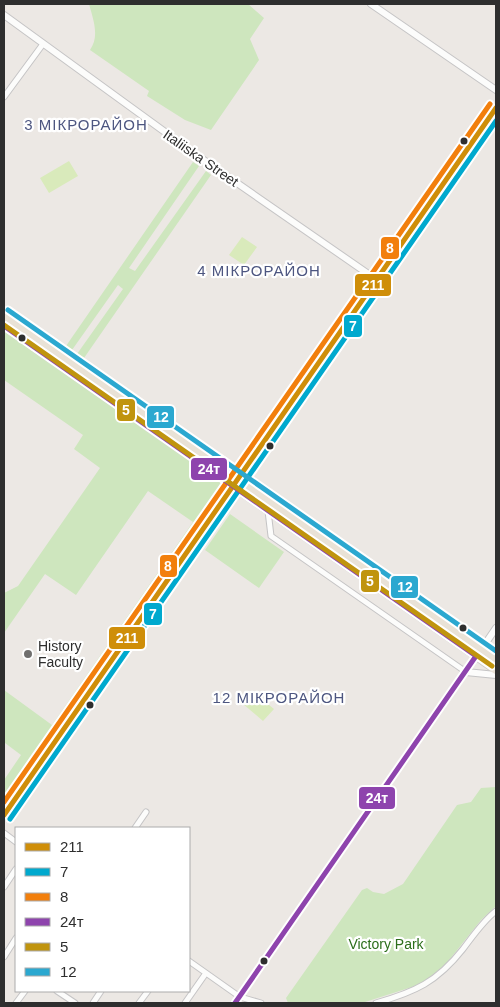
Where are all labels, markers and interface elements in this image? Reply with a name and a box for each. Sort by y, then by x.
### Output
district label: 3 МІКРОРАЙОН [24,116,148,133]
street label: Italiiska Street [160,126,242,190]
unlabelled marker [459,136,469,146]
line badge: 8 [380,236,400,260]
text: 8 [386,240,394,256]
district label: 4 МІКРОРАЙОН [197,262,321,279]
line badge: 211 [354,273,392,297]
text: 211 [362,277,385,293]
line badge: 7 [343,314,363,338]
text: 7 [349,318,357,334]
unlabelled marker [17,333,27,343]
line badge: 5 [116,398,136,422]
text: 5 [122,402,130,418]
line badge: 12 [146,405,175,429]
text: 12 [153,409,169,425]
unlabelled marker [265,441,275,451]
line badge: 24т [190,457,228,481]
text: 24т [198,461,220,477]
line badge: 8 [159,554,178,578]
text: 8 [164,558,172,574]
line badge: 5 [360,569,380,593]
text: 5 [366,573,374,589]
line badge: 12 [390,575,419,599]
text: 12 [397,579,413,595]
line badge: 7 [143,602,163,626]
text: 7 [149,606,157,622]
unlabelled marker [458,623,468,633]
line badge: 211 [108,626,146,650]
text: 211 [116,630,139,646]
place label: History Faculty [38,638,83,670]
marker: History Faculty [22,648,34,660]
district label: 12 МІКРОРАЙОН [213,689,345,706]
unlabelled marker [85,700,95,710]
line badge: 24т [358,786,396,810]
text: 24т [366,790,388,806]
legend [15,827,190,992]
text: 211 [60,838,84,855]
text: 7 [60,863,68,880]
text: 8 [60,888,68,905]
text: 24т [60,913,84,930]
park label: Victory Park [348,936,425,952]
text: 5 [60,938,68,955]
unlabelled marker [259,956,269,966]
text: 12 [60,963,77,980]

